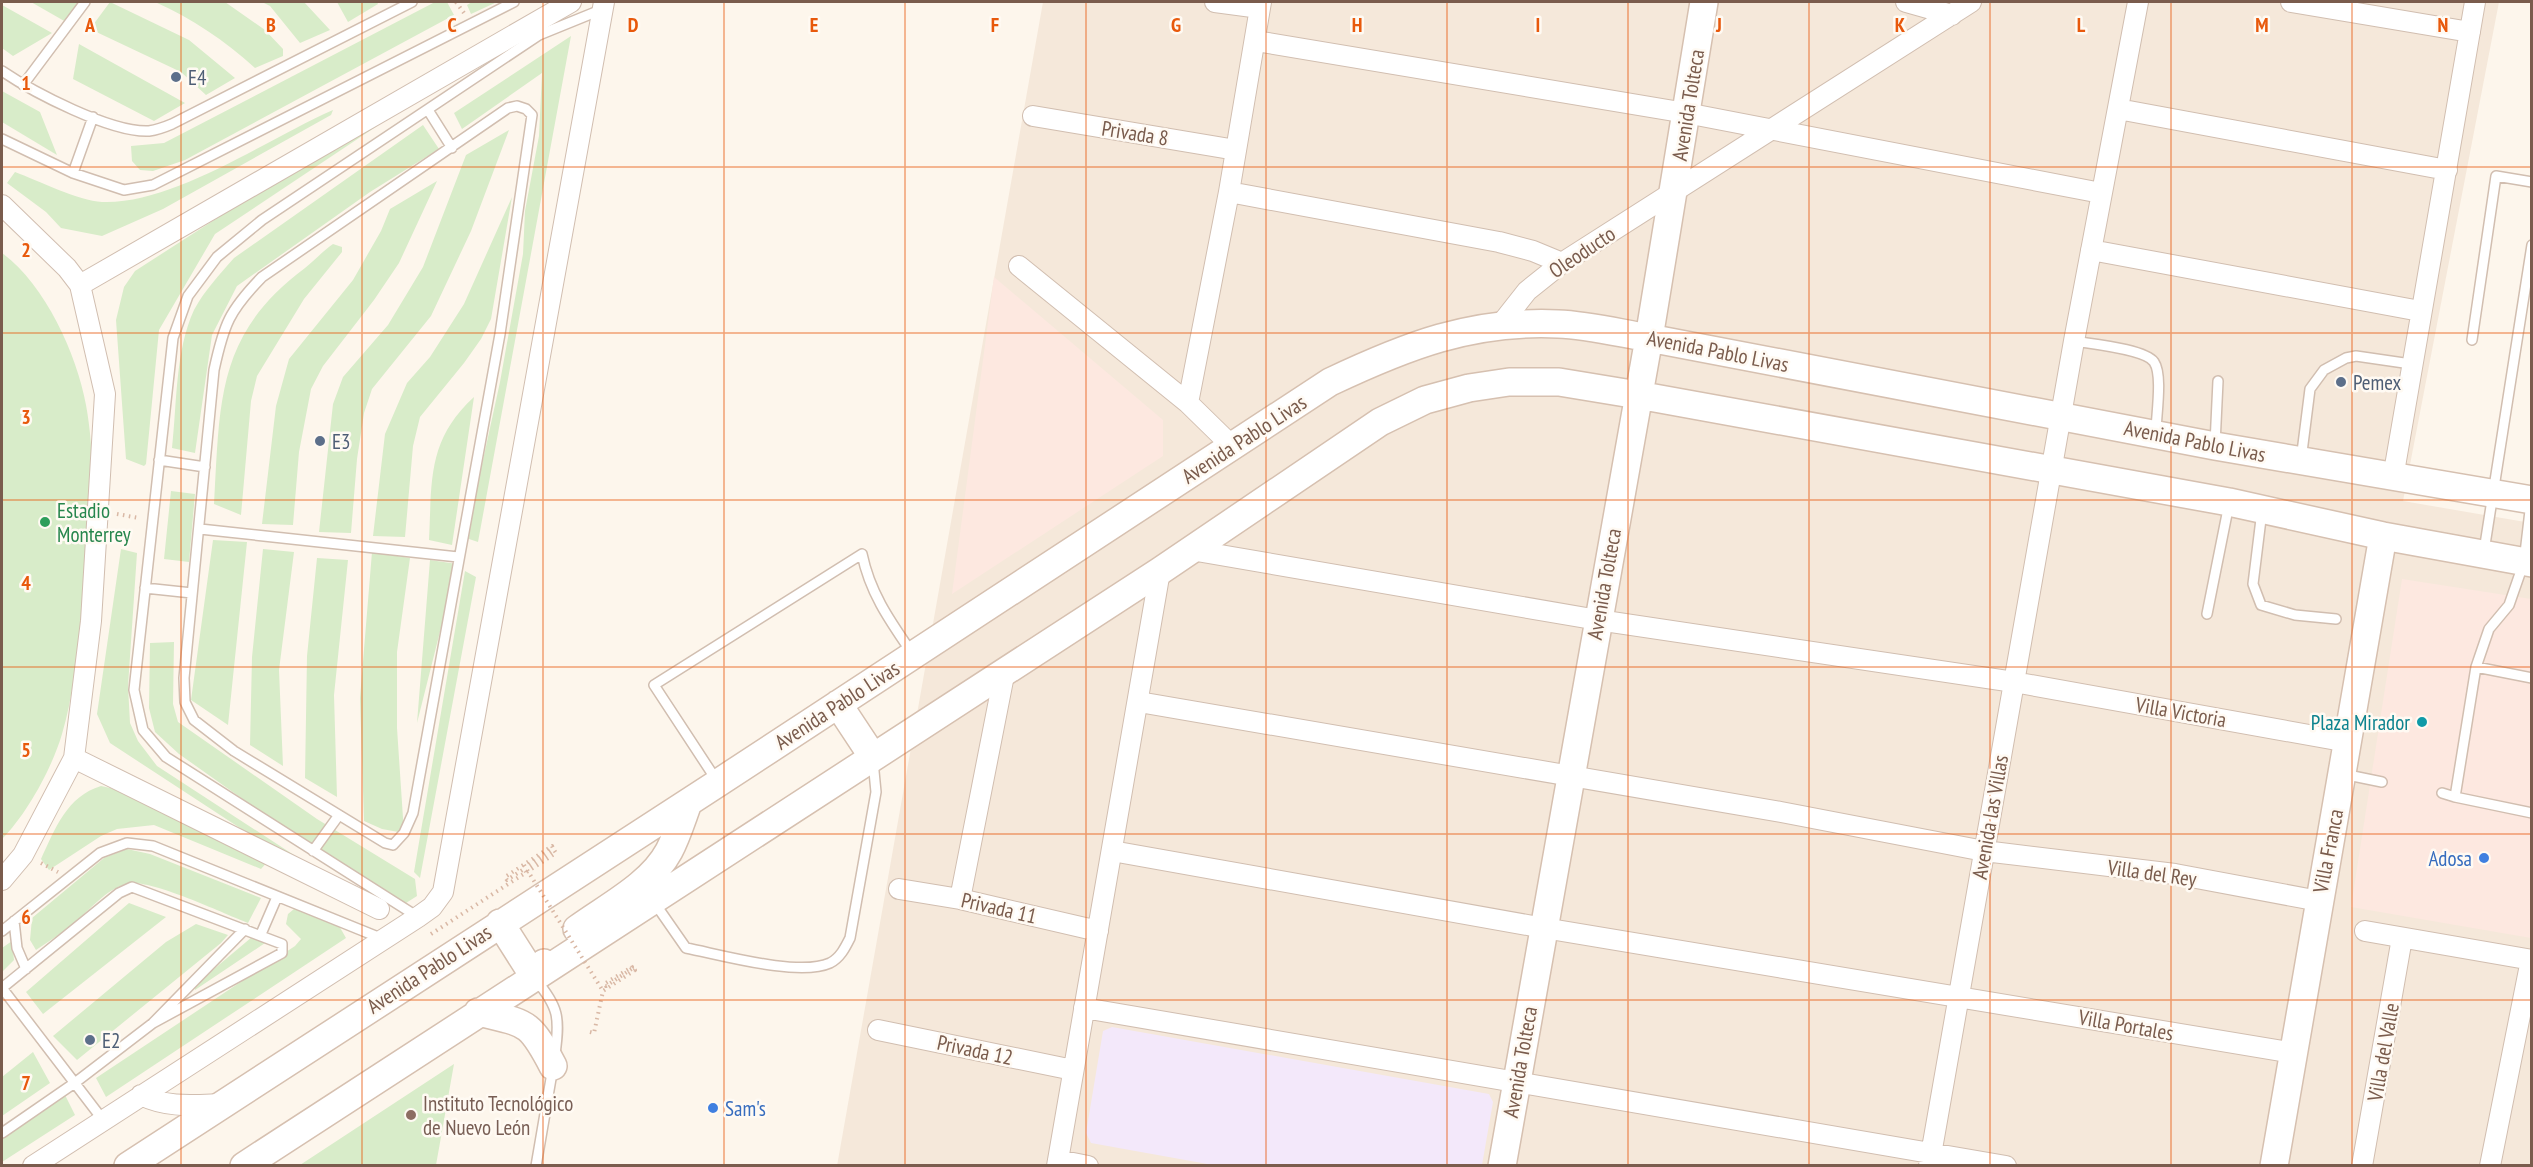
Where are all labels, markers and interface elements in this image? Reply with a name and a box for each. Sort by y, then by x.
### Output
text: A [84,12,96,38]
text: B [266,12,276,38]
text: C [447,12,457,38]
text: D [628,12,639,38]
text: E [810,12,818,38]
text: F [991,12,999,38]
text: G [1171,12,1181,38]
text: H [1352,12,1362,38]
text: I [1536,12,1540,38]
text: J [1715,12,1722,38]
text: K [1895,12,1906,38]
text: L [2077,12,2086,38]
text: M [2255,12,2269,38]
text: N [2438,12,2448,38]
street label: Avenida Tolteca [1666,47,1710,163]
place label: E4 [188,64,207,91]
text: 1 [21,70,31,96]
marker: E4 [169,70,183,84]
street label: Privada 8 [1100,114,1170,152]
street label: Oleoducto [1544,220,1620,284]
text: 2 [21,237,31,263]
street label: Avenida Pablo Livas [1645,324,1791,378]
place label: Pemex [2353,369,2402,396]
marker: Pemex [2334,375,2348,389]
street label: Avenida Pablo Livas [1176,389,1312,489]
text: 3 [21,404,31,430]
street label: Avenida Pablo Livas [2122,414,2268,468]
place label: E3 [332,428,350,455]
marker: E3 [313,434,327,448]
place label: Estadio Monterrey [57,497,131,548]
marker: Estadio Monterrey [38,515,52,529]
street label: Avenida Tolteca [1581,526,1627,642]
text: 4 [21,570,31,596]
street label: Avenida Pablo Livas [769,655,905,755]
street label: Villa Victoria [2133,691,2228,733]
place label: Plaza Mirador [2311,709,2410,736]
marker: Plaza Mirador [2415,715,2429,729]
text: 5 [21,737,31,763]
street label: Avenida las Villas [1966,753,2014,881]
street label: Villa Franca [2306,807,2349,896]
place label: Adosa [2428,845,2472,872]
marker: Adosa [2477,851,2491,865]
street label: Villa del Rey [2105,853,2198,893]
street label: Privada 11 [959,886,1039,930]
text: 6 [21,904,31,930]
street label: Avenida Pablo Livas [361,919,497,1019]
street label: Villa del Valle [2361,1001,2405,1104]
street label: Villa Portales [2075,1003,2176,1047]
street label: Avenida Tolteca [1497,1004,1543,1120]
place label: E2 [102,1027,120,1054]
street label: Privada 12 [935,1029,1015,1071]
marker: E2 [83,1033,97,1047]
text: 7 [21,1070,31,1096]
place label: Instituto Tecnológico de Nuevo León [423,1090,573,1141]
place label: Sam's [725,1095,766,1122]
marker: Sam's [706,1101,720,1115]
marker: Instituto Tecnológico de Nuevo León [404,1108,418,1122]

